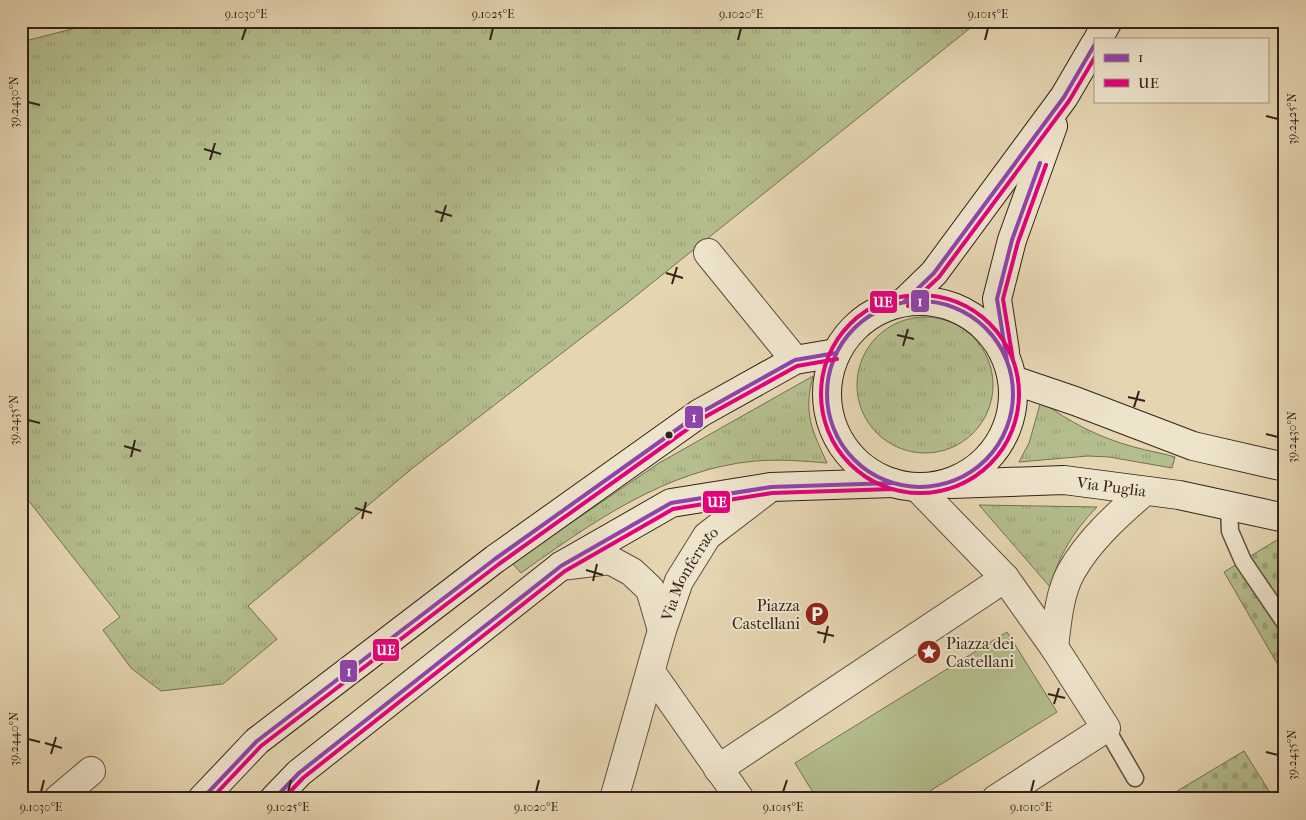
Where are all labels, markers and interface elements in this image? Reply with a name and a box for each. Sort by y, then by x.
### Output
text: 9.1030°E [225,7,267,21]
text: 9.1025°E [472,7,514,21]
text: 9.1020°E [719,7,763,21]
text: 9.1015°E [968,7,1008,21]
legend [1094,38,1268,102]
text: 1 [1138,48,1143,66]
text: UE [1138,74,1159,92]
text: 39.2430°N [7,76,21,128]
text: 39.2425°N [1285,93,1299,145]
line badge: 1 [910,289,930,313]
line badge: UE [869,290,898,314]
text: 1 [918,293,923,310]
text: UE [872,294,893,311]
text: 39.2435°N [7,395,21,445]
line badge: 1 [684,405,704,429]
text: 1 [692,409,697,426]
text: 39.2430°N [1285,411,1299,463]
unlabelled marker [664,430,674,440]
street label: Via Puglia [1075,473,1148,501]
line badge: UE [702,490,731,514]
text: UE [706,494,727,511]
street label: Via Monferrato [657,522,722,624]
place label: Piazza Castellani [732,596,801,633]
parking icon: Piazza Castellani [804,601,830,627]
place label: Piazza dei Castellani [946,634,1014,671]
line badge: UE [372,638,400,662]
place icon: Piazza dei Castellani [916,639,942,665]
text: UE [375,642,396,659]
line badge: 1 [339,659,358,683]
text: 1 [347,663,352,680]
text: 39.2440°N [7,712,21,766]
text: 39.2435°N [1285,730,1299,780]
text: 9.1030°E [20,800,62,814]
text: 9.1025°E [267,800,309,814]
text: 9.1020°E [514,800,558,814]
text: 9.1015°E [763,800,803,814]
text: 9.1010°E [1010,800,1052,814]

